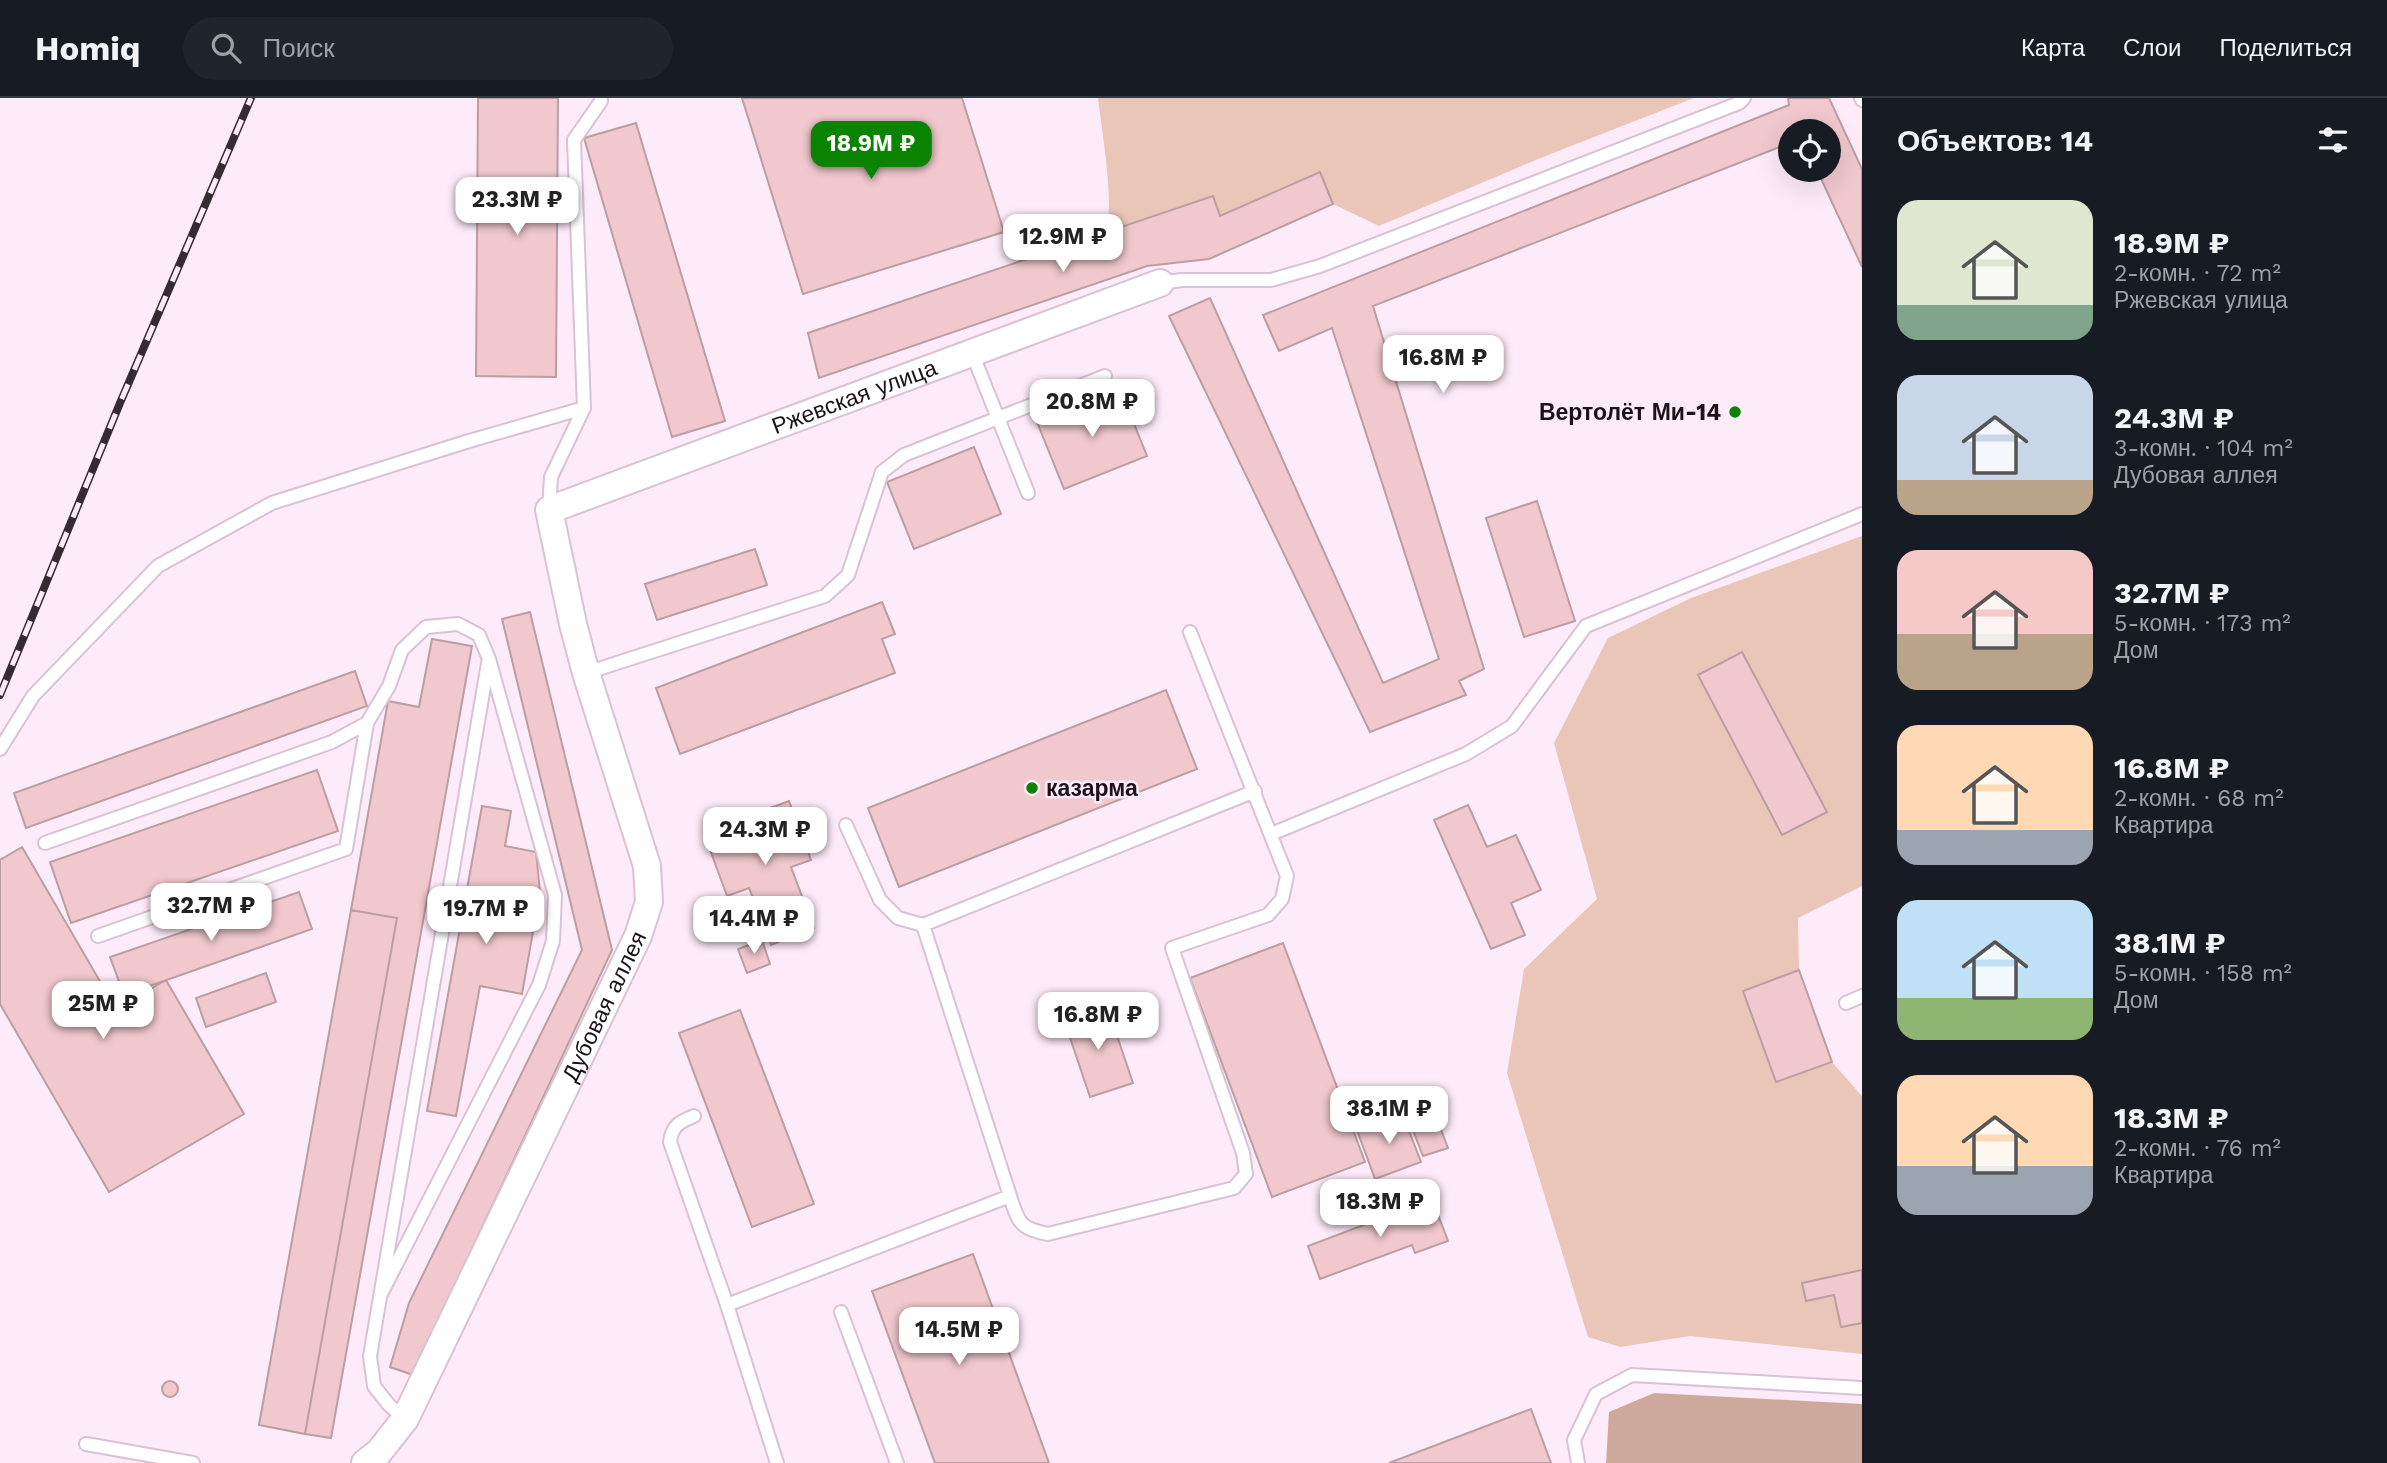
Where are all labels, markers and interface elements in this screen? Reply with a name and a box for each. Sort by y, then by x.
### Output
search box [183,17,673,80]
text: Homiq [35,29,141,68]
icon: search [207,29,245,67]
text: Поиск [263,33,335,63]
text: Карта [2021,34,2085,62]
text: Слои [2123,34,2181,62]
text: Поделиться [2219,34,2352,62]
map controls [1778,119,1841,182]
button: locate [1778,119,1841,182]
icon: filters [2314,121,2352,159]
pin: 18.9M ₽ [806,122,936,181]
text: Объектов: 14 [1897,123,2093,158]
text: 18.9M ₽ [827,130,915,157]
pin: 23.3M ₽ [452,178,582,237]
text: 23.3M ₽ [472,186,563,213]
pin: 12.9M ₽ [998,214,1128,274]
text: 12.9M ₽ [1019,223,1107,250]
text: 18.9M ₽ [2114,225,2229,260]
icon: home [1953,228,2037,312]
text: 2-комн. · 72 m² [2114,260,2281,287]
text: Ржевская улица [2114,287,2288,314]
pin: 16.8M ₽ [1378,336,1508,395]
text: 16.8M ₽ [1399,344,1487,371]
street label: Ржевская улица [768,354,941,440]
pin: 20.8M ₽ [1027,380,1157,439]
text: 20.8M ₽ [1046,388,1138,415]
place label: Вертолёт Ми-14 [1539,399,1721,426]
text: 24.3M ₽ [2114,400,2234,435]
icon: home [1953,403,2037,487]
marker: Вертолёт Ми-14 [1727,404,1743,420]
text: 3-комн. · 104 m² [2114,435,2293,462]
text: Дубовая аллея [2114,462,2278,489]
text: 32.7M ₽ [2114,575,2230,610]
icon: home [1953,578,2037,662]
text: 5-комн. · 173 m² [2114,610,2291,637]
text: Дом [2114,637,2158,664]
text: 16.8M ₽ [2114,750,2229,785]
icon: home [1953,753,2037,837]
place label: казарма [1046,775,1138,802]
marker: казарма [1024,780,1040,796]
text: 2-комн. · 68 m² [2114,785,2284,812]
pin: 24.3M ₽ [700,808,830,867]
text: Квартира [2114,812,2213,839]
text: 24.3M ₽ [719,816,811,843]
pin: 32.7M ₽ [146,884,276,943]
pin: 19.7M ₽ [421,886,551,946]
text: 32.7M ₽ [167,892,255,919]
text: 19.7M ₽ [443,895,529,922]
pin: 14.4M ₽ [689,896,819,956]
text: 14.4M ₽ [709,905,799,932]
text: 38.1M ₽ [2114,925,2226,960]
street label: Дубовая аллея [556,927,652,1086]
icon: home [1953,928,2037,1012]
text: 5-комн. · 158 m² [2114,960,2292,987]
pin: 25M ₽ [54,982,152,1041]
text: Дом [2114,987,2158,1014]
text: 25M ₽ [68,990,138,1017]
pin: 16.8M ₽ [1033,992,1163,1052]
text: 16.8M ₽ [1054,1001,1142,1028]
pin: 38.1M ₽ [1324,1086,1454,1146]
text: 38.1M ₽ [1346,1095,1432,1122]
text: 18.3M ₽ [2114,1100,2229,1135]
icon: home [1953,1103,2037,1187]
text: 2-комн. · 76 m² [2114,1135,2281,1162]
text: Квартира [2114,1162,2213,1189]
pin: 18.3M ₽ [1315,1180,1445,1239]
text: 18.3M ₽ [1336,1188,1424,1215]
pin: 14.5M ₽ [894,1308,1024,1367]
text: 14.5M ₽ [915,1316,1003,1343]

